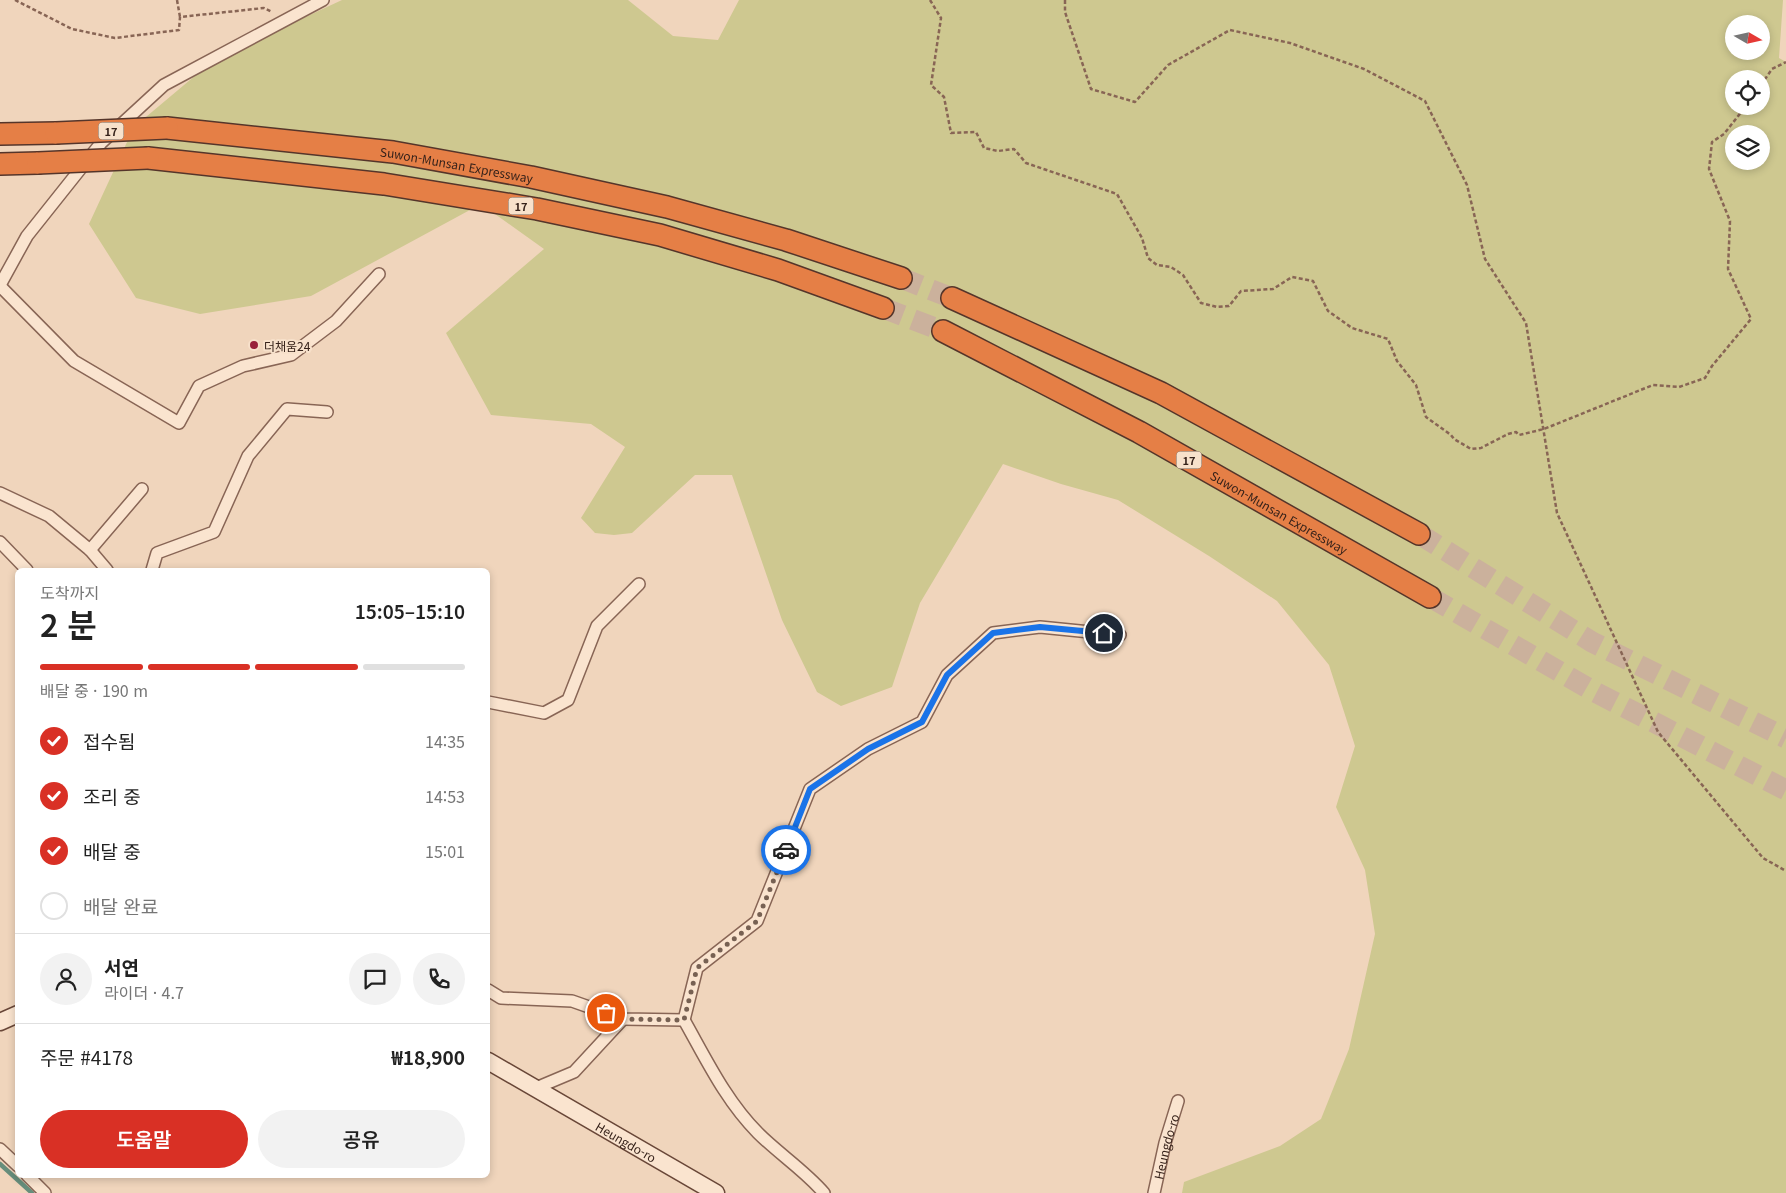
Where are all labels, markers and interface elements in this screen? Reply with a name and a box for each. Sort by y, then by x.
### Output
north arrow [1725,15,1770,60]
map controls [1725,15,1770,170]
button: locate [1725,70,1770,115]
road number: 17 [98,122,124,140]
button: layers [1725,125,1770,170]
street label: Suwon-Munsan Expressway [379,142,535,186]
road number: 17 [508,198,534,215]
place label: 더채움24 [264,337,311,354]
marker: 더채움24 [248,339,260,351]
road number: 17 [1176,452,1202,468]
street label: Suwon-Munsan Expressway [1208,466,1352,558]
text: 도착까지 [40,580,99,604]
text: 15:05–15:10 [355,597,465,624]
text: 2 분 [40,600,97,646]
pin [1083,612,1125,654]
icon: home [1090,619,1118,647]
text: 배달 중 · 190 m [40,678,148,702]
icon: check [40,727,68,755]
text: 접수됨 [83,727,135,754]
text: 14:35 [425,729,465,753]
icon: check [40,782,68,810]
text: 조리 중 [83,782,141,809]
text: 14:53 [425,784,465,808]
courier [761,825,811,875]
icon: car [772,836,800,864]
icon: check [40,837,68,865]
text: 배달 중 [83,837,141,864]
text: 15:01 [425,839,465,863]
text: 배달 완료 [83,892,158,919]
button: person [40,953,92,1005]
text: 서연 [104,953,139,980]
button: chat [349,953,401,1005]
button: phone [413,953,465,1005]
text: 라이더 · 4.7 [104,980,184,1004]
pin [585,992,627,1034]
icon: bag [592,999,620,1027]
text: 주문 #4178 [40,1043,133,1070]
text: ₩18,900 [392,1043,465,1070]
button: 도움말 [40,1110,248,1168]
button: 공유 [258,1110,465,1168]
street label: Heungdo-ro [1149,1111,1182,1181]
street label: Heungdo-ro [593,1117,660,1165]

